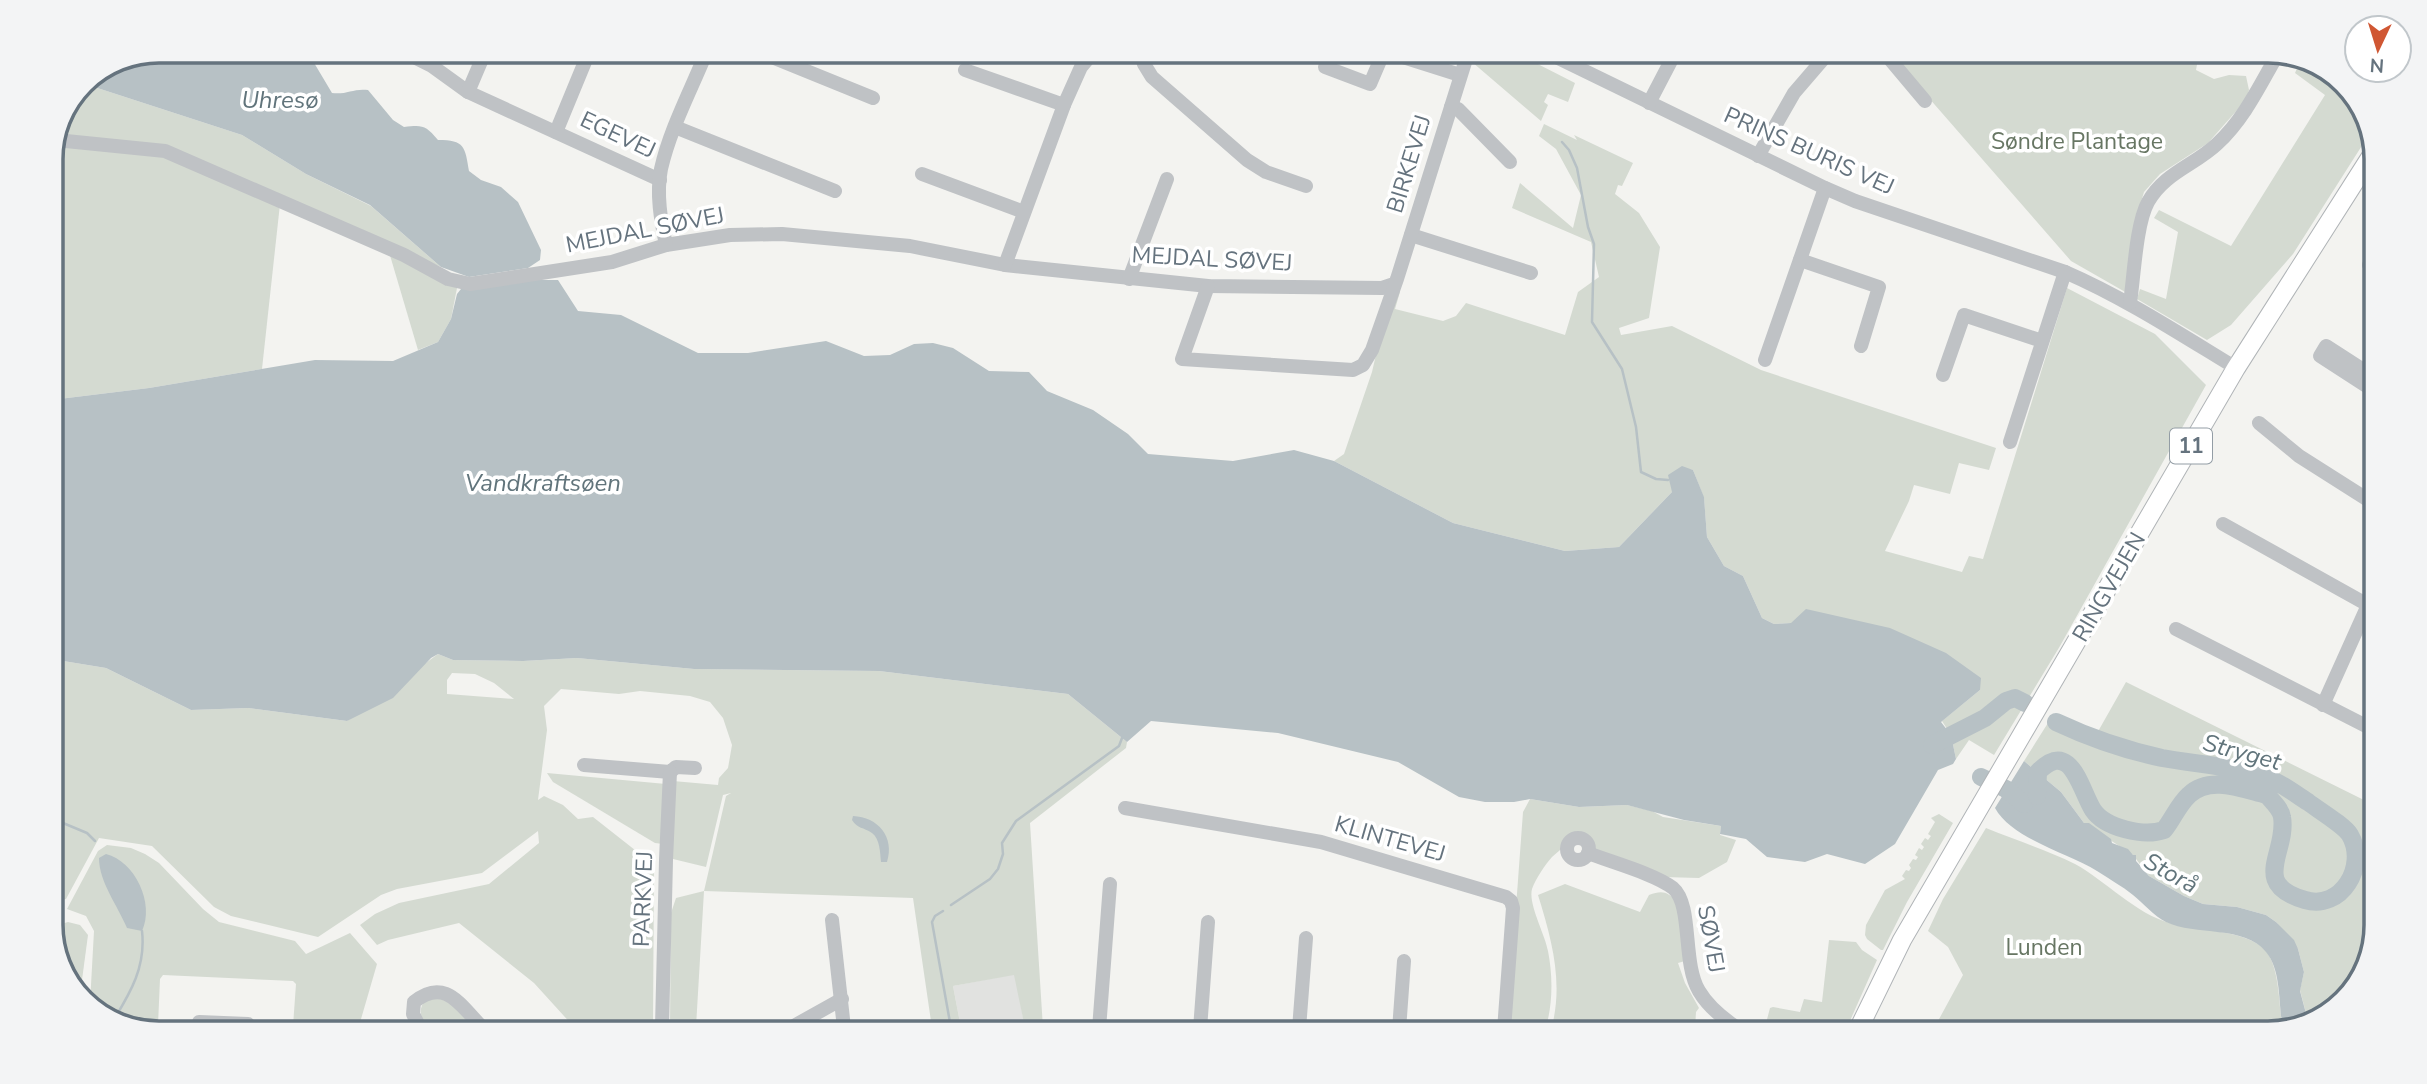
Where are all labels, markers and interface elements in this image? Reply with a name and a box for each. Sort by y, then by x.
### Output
north arrow [2343,14,2413,84]
text: N [2369,51,2385,78]
water label: Uhresø [241,84,319,116]
street label: PRINS BURIS VEJ [1719,100,1899,202]
street label: EGEVEJ [575,104,661,166]
street label: BIRKEVEJ [1379,111,1439,217]
park label: Søndre Plantage [1991,126,2163,157]
street label: MEJDAL SØVEJ [563,199,727,261]
street label: MEJDAL SØVEJ [1131,239,1293,279]
road number: 11 [2170,428,2212,464]
water label: Vandkraftsøen [465,467,621,499]
street label: RINGVEJEN [2065,526,2153,648]
water label: Stryget [2199,726,2285,778]
street label: KLINTEVEJ [1331,808,1449,870]
water label: Storå [2138,845,2204,901]
street label: PARKVEJ [626,851,660,947]
street label: SØVEJ [1690,903,1732,975]
park label: Lunden [2006,932,2082,963]

